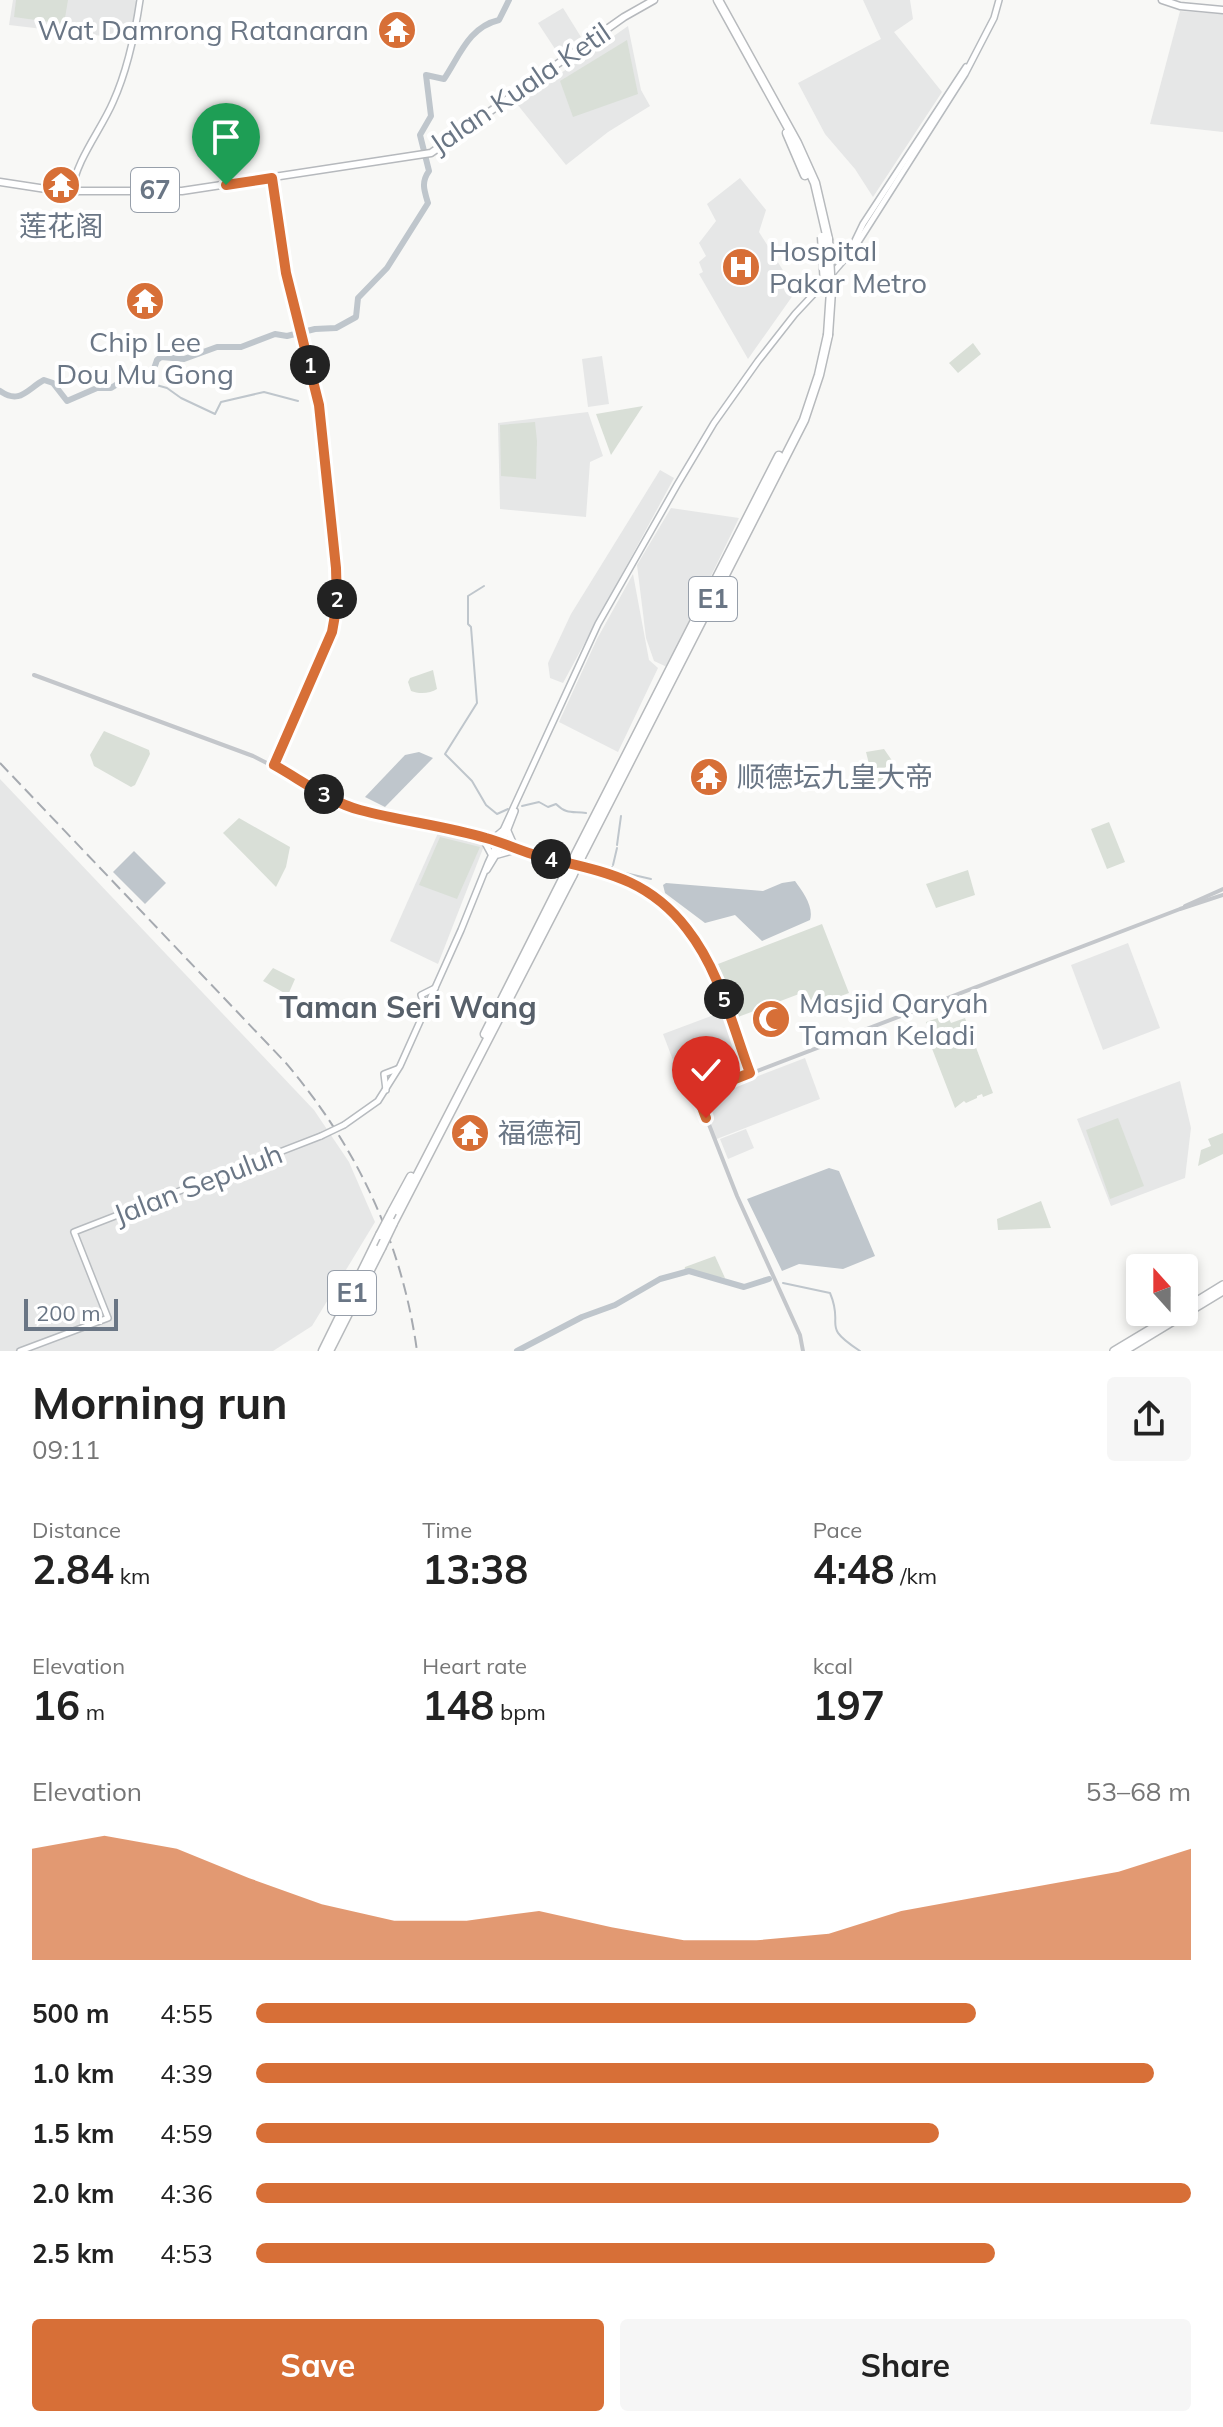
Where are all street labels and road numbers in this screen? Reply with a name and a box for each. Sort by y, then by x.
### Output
street label: Jalan Kuala Ketil [423,14,617,161]
road number: 67 [131,168,179,212]
road number: E1 [689,577,737,621]
street label: Jalan Sepuluh [108,1135,287,1232]
road number: E1 [328,1271,376,1315]

